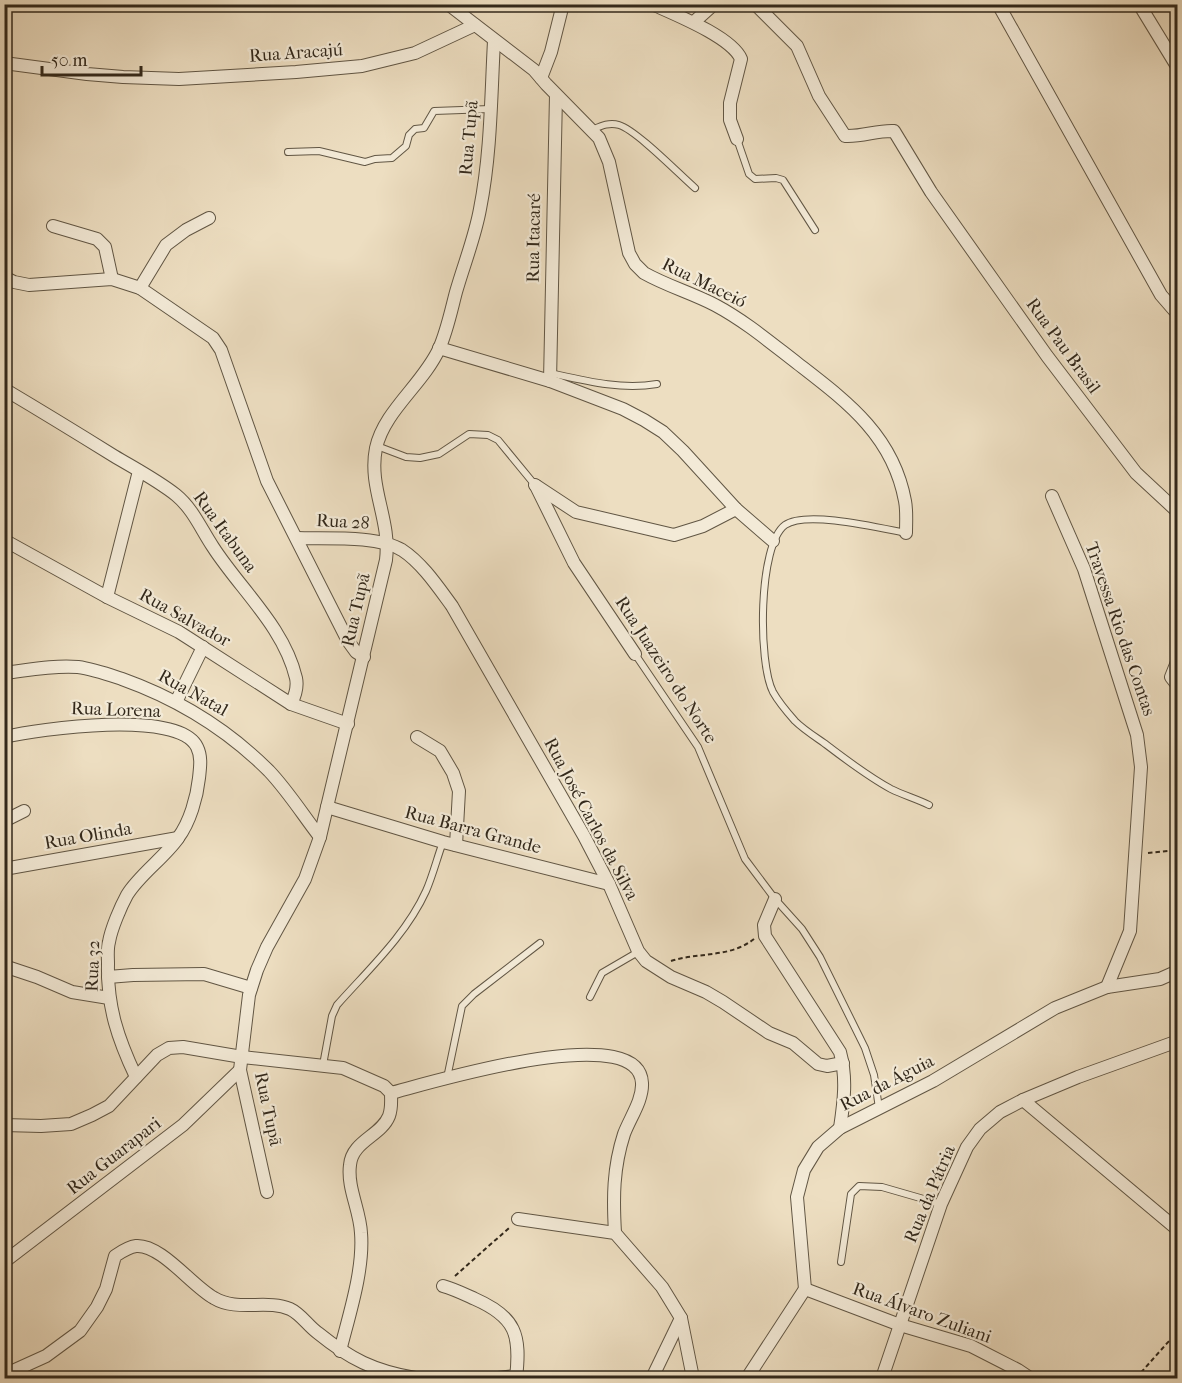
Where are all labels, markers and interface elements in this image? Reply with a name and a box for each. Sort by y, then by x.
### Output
scale bar [42,39,141,77]
street label: Rua Aracajú [248,39,344,67]
text: 50 m [51,50,88,71]
street label: Rua Tupã [455,99,483,176]
street label: Rua Itacaré [523,193,545,283]
street label: Rua Maceió [658,254,750,312]
street label: Rua Pau Brasil [1021,294,1105,398]
street label: Rua Itabuna [189,487,262,577]
street label: Rua 28 [316,510,370,534]
street label: Travessa Rio das Contas [1080,539,1160,719]
street label: Rua Tupã [337,570,375,649]
street label: Rua Salvador [136,584,235,652]
street label: Rua Juazeiro do Norte [611,593,721,748]
street label: Rua Natal [154,665,232,721]
street label: Rua Lorena [71,698,162,722]
street label: Rua José Carlos da Silva [539,734,643,904]
street label: Rua Barra Grande [402,802,544,858]
street label: Rua Olinda [43,818,134,854]
street label: Rua 32 [82,940,104,992]
street label: Rua da Águia [836,1049,938,1116]
street label: Rua Tupã [250,1070,286,1149]
street label: Rua Guarapari [63,1112,166,1199]
street label: Rua da Pátria [900,1141,960,1246]
street label: Rua Álvaro Zuliani [850,1277,995,1348]

